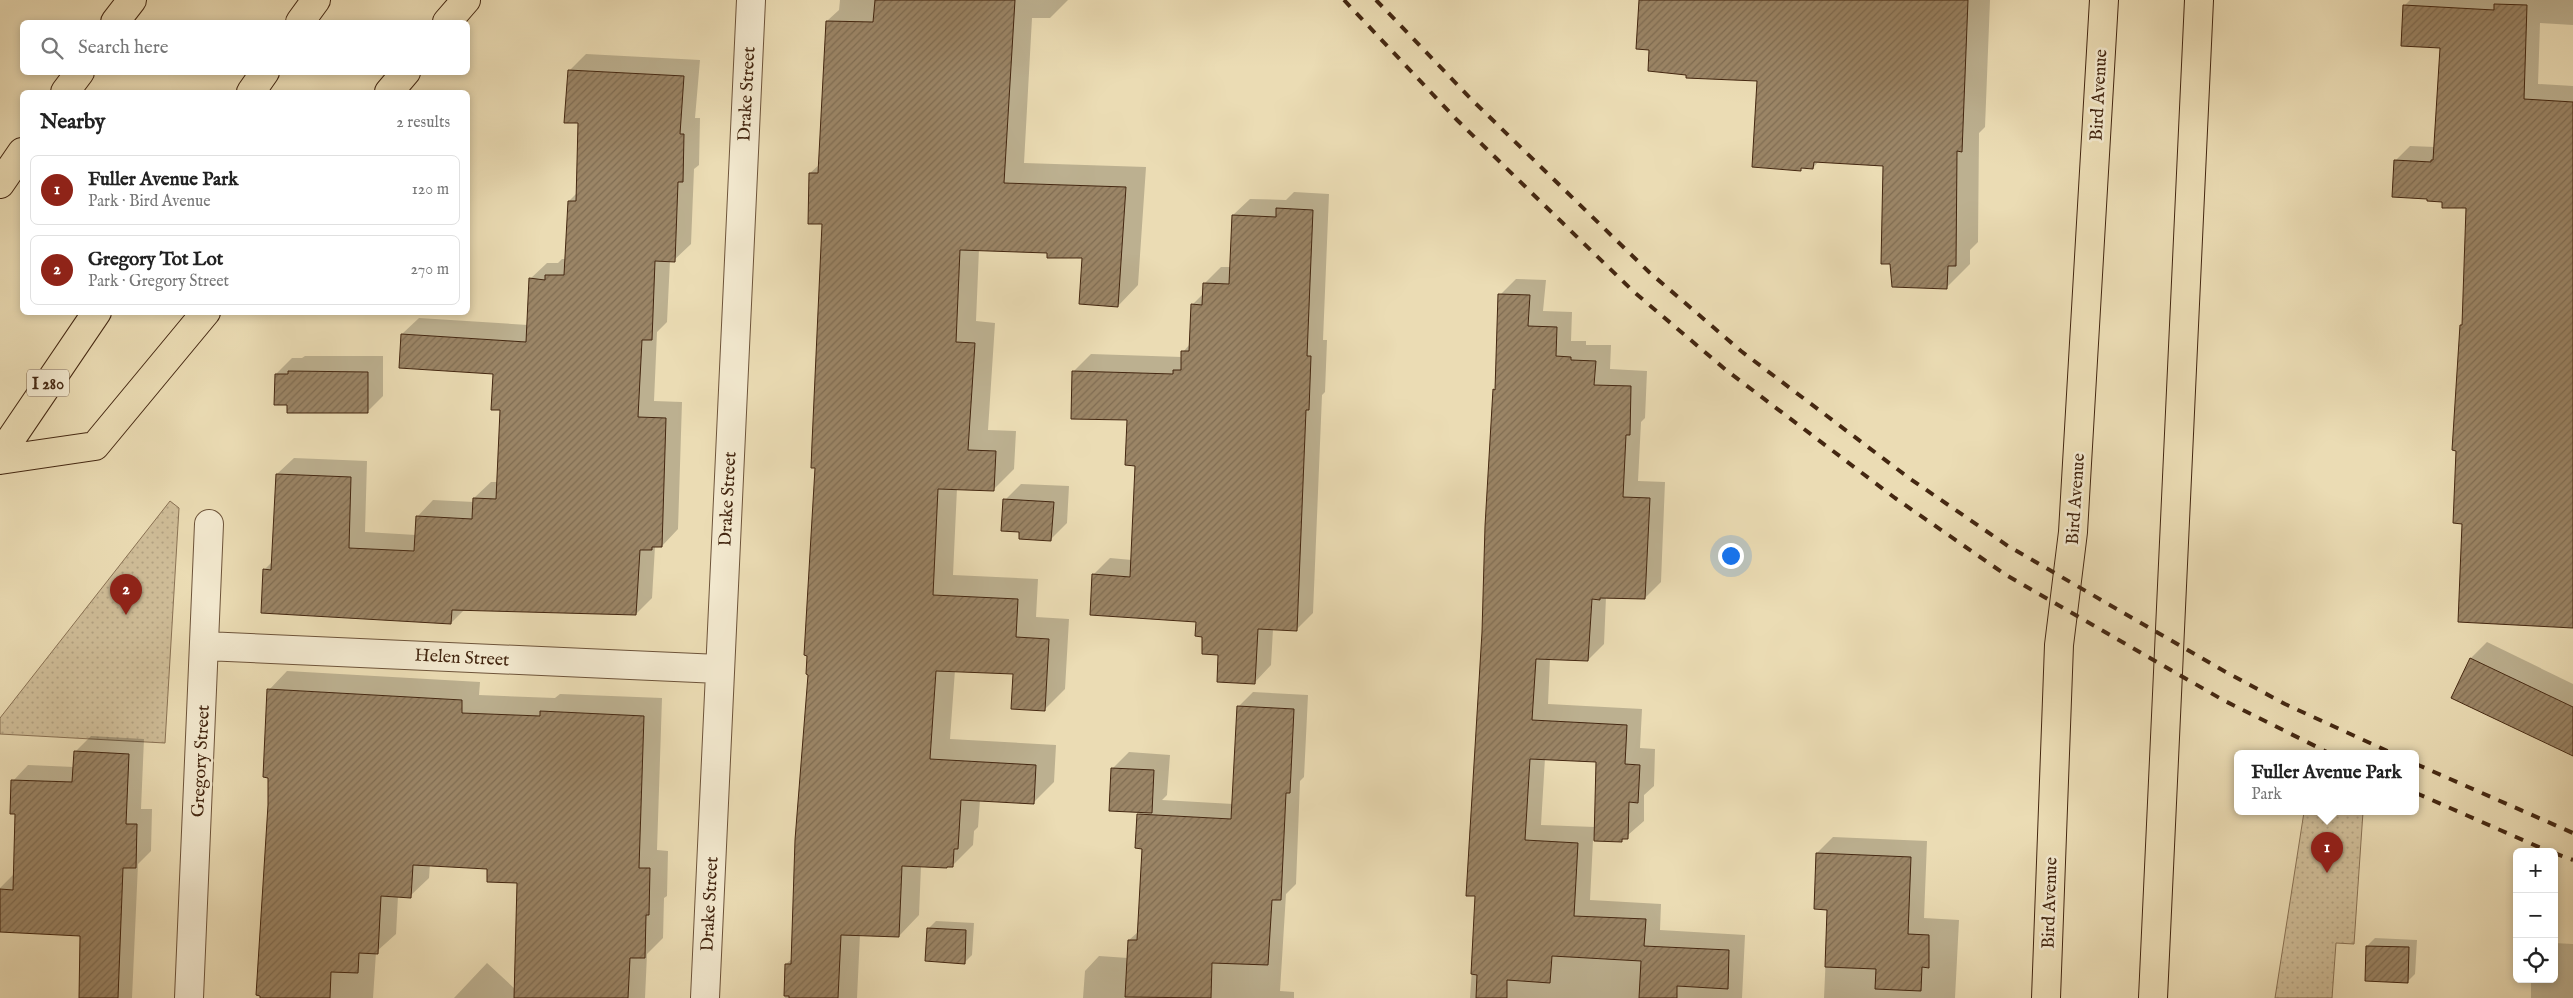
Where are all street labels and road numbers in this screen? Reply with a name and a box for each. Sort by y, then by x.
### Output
street label: Drake Street [734,46,761,142]
street label: Bird Avenue [2086,49,2113,142]
road number: I 280 [27,369,69,396]
street label: Drake Street [715,451,742,547]
street label: Bird Avenue [2062,452,2091,546]
street label: Helen Street [414,645,510,672]
street label: Gregory Street [187,704,216,818]
street label: Drake Street [697,856,724,952]
street label: Bird Avenue [2037,857,2064,949]

